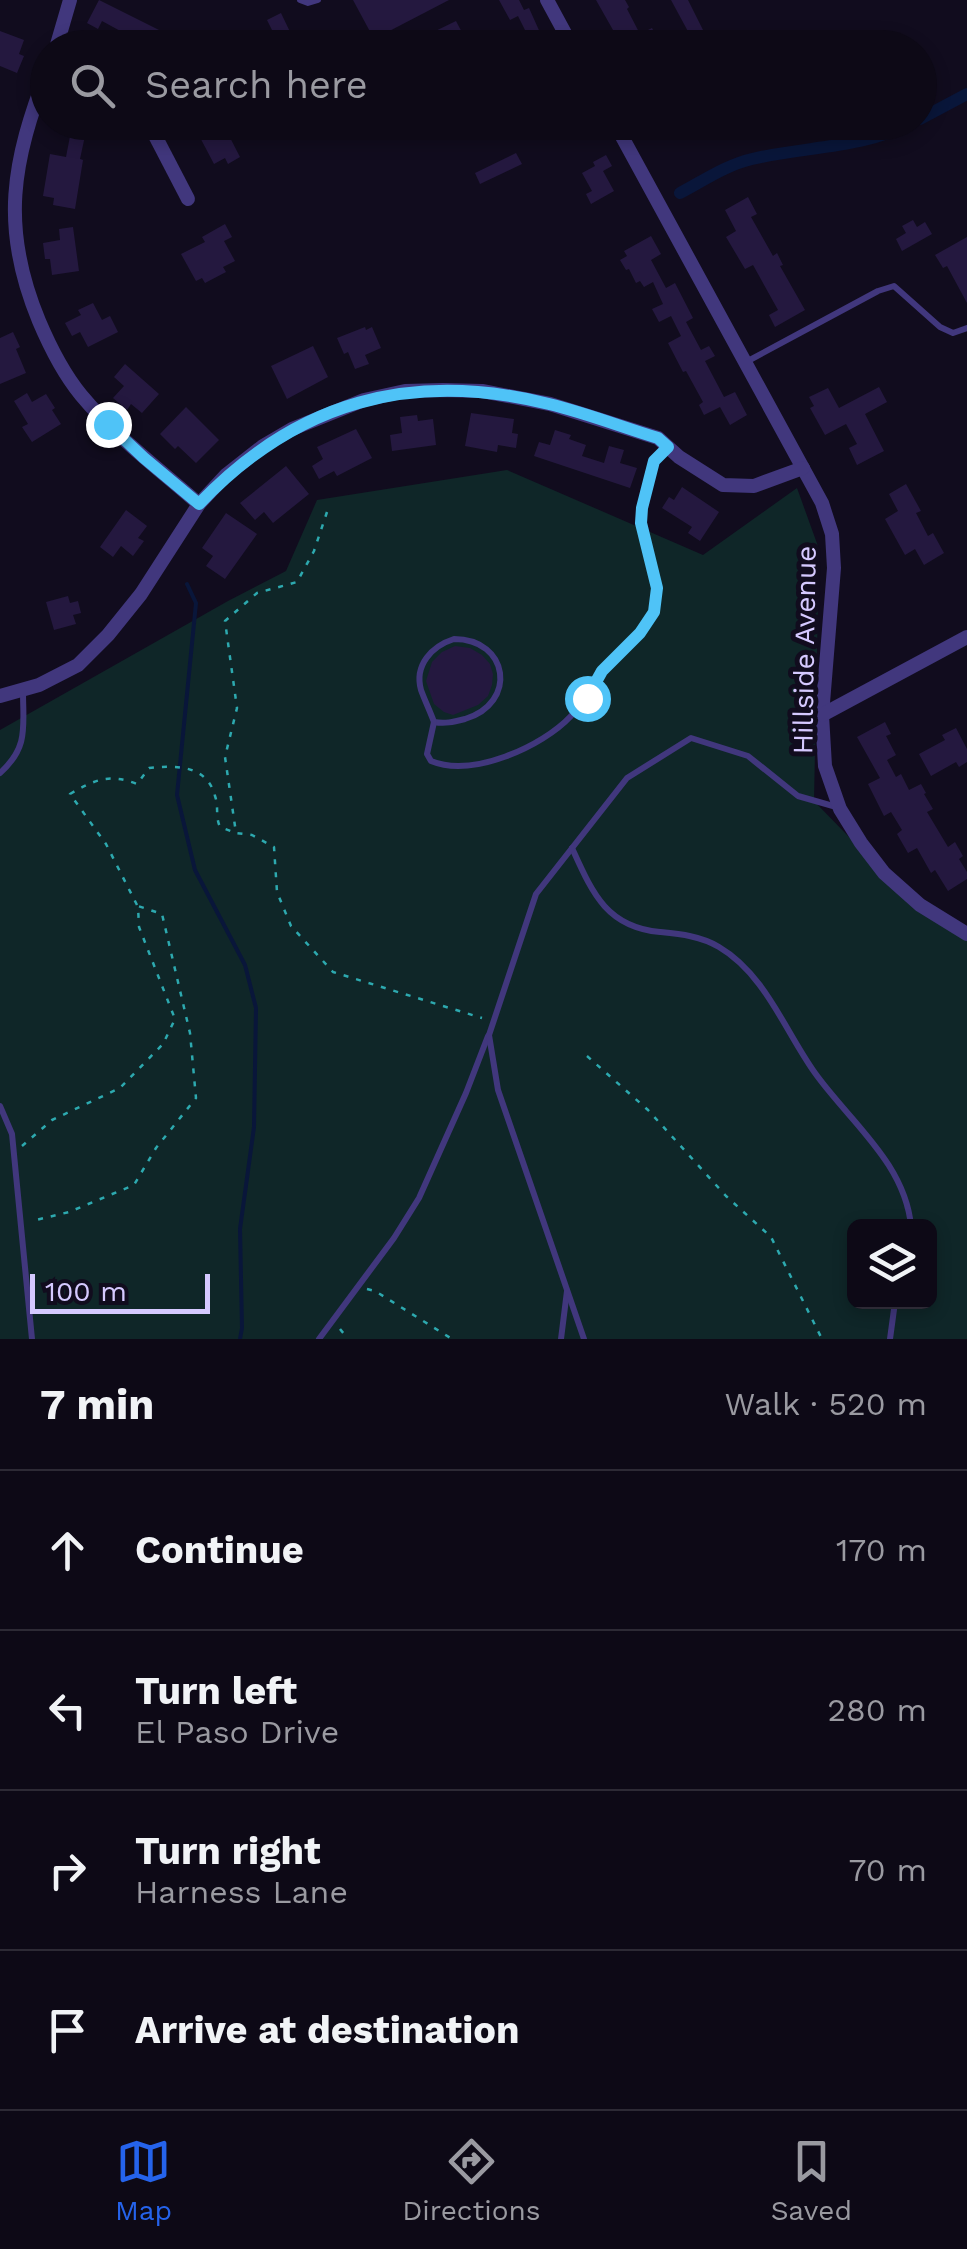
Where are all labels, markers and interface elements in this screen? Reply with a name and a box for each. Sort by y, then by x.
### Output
search box [30,30,937,140]
icon: search [65,58,120,113]
text: Search here [145,63,368,107]
route end [86,402,132,448]
street label: Hillside Avenue [786,545,823,755]
route start [565,676,611,722]
map controls [847,1219,937,1309]
button: layers [847,1219,937,1309]
scale bar [30,1269,210,1314]
text: 100 m [45,1275,127,1308]
text: 7 min [40,1380,154,1429]
text: Walk · 520 m [725,1385,927,1423]
icon: ahead [40,1523,95,1578]
text: Continue [135,1528,304,1572]
text: 170 m [836,1531,927,1569]
text: Turn left [135,1669,297,1713]
icon: left [40,1683,95,1738]
text: 280 m [827,1691,927,1729]
text: El Paso Drive [135,1713,339,1751]
text: Turn right [135,1829,321,1873]
icon: right [40,1843,95,1898]
text: 70 m [848,1851,927,1889]
text: Harness Lane [135,1873,348,1911]
icon: arrive [40,2003,95,2058]
text: Arrive at destination [135,2008,520,2052]
tab: Map [115,2134,172,2227]
tab: Directions [402,2134,541,2227]
tab: Saved [771,2134,852,2227]

